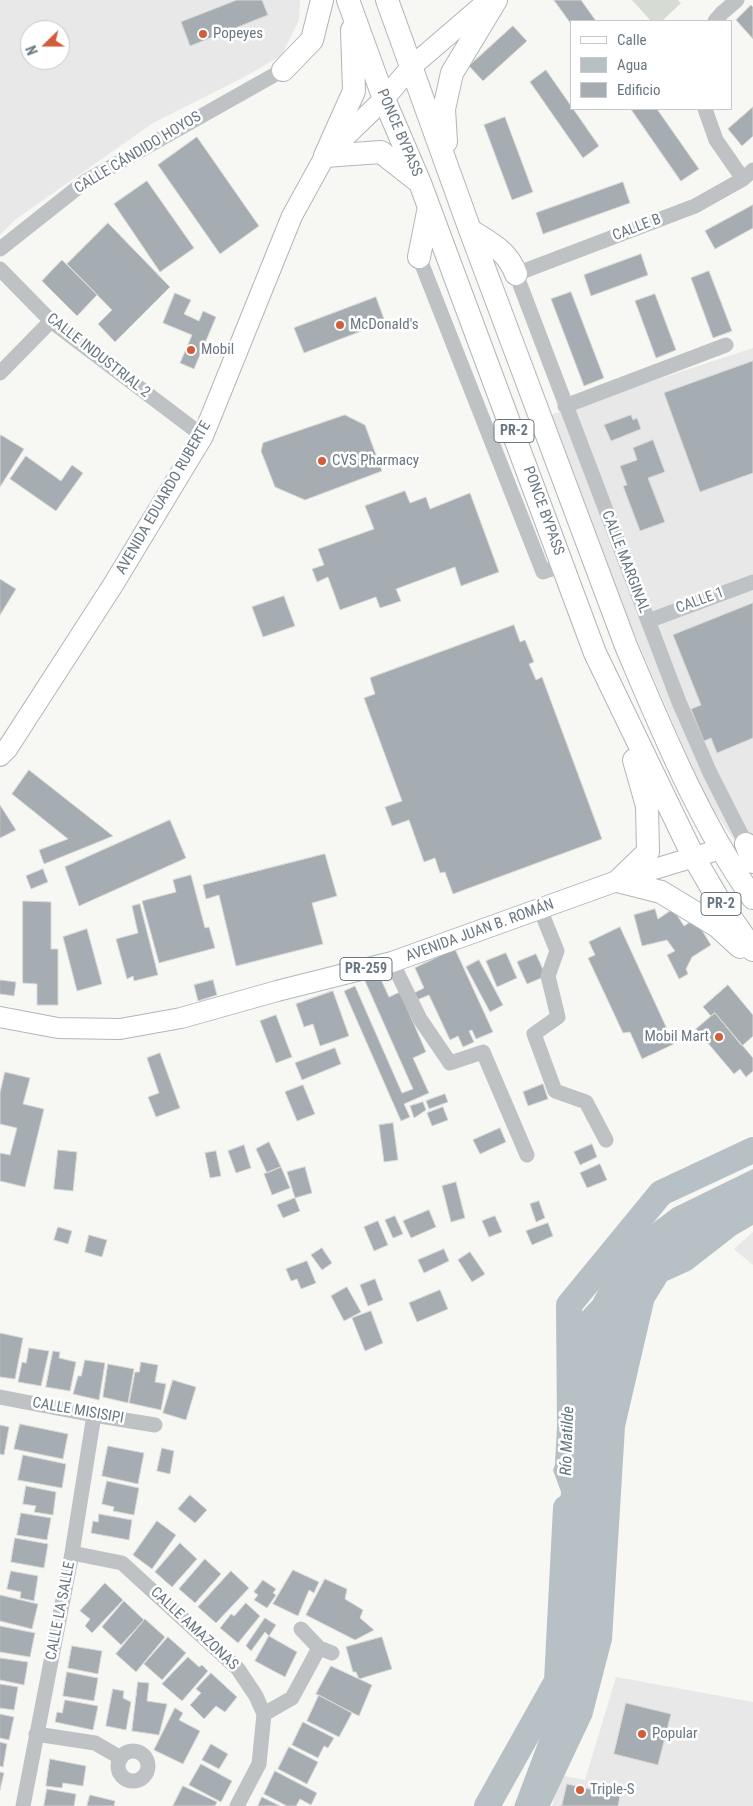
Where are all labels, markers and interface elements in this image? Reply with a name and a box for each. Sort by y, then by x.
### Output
north arrow [20,20,70,70]
legend [570,20,733,110]
place label: Popeyes [213,25,263,43]
marker: Popeyes [197,28,209,40]
text: Calle [617,31,647,49]
text: N [23,43,41,57]
text: Agua [617,56,647,74]
text: Edificio [617,81,660,99]
street label: PONCE BYPASS [373,87,425,179]
street label: CALLE CÁNDIDO HOYOS [71,108,205,198]
street label: CALLE B [610,211,664,245]
street label: CALLE INDUSTRIAL 2 [43,310,153,402]
place label: McDonald's [350,316,419,334]
marker: McDonald's [334,319,346,331]
place label: Mobil [201,341,234,359]
marker: Mobil [185,344,197,356]
street label: AVENIDA EDUARDO RUBERTE [113,418,215,578]
road number: PR-2 [494,420,534,442]
place label: CVS Pharmacy [332,452,419,470]
marker: CVS Pharmacy [316,455,328,467]
street label: PONCE BYPASS [519,464,567,558]
street label: CALLE MARGINAL [597,508,653,616]
street label: CALLE 1 [674,584,726,618]
road number: PR-2 [701,892,741,916]
street label: AVENIDA JUAN B. ROMÁN [403,896,557,966]
road number: PR-259 [340,958,392,981]
place label: Mobil Mart [645,1028,709,1046]
marker: Mobil Mart [713,1031,725,1043]
street label: CALLE MISISIPI [31,1394,125,1428]
water label: Río Matilde [557,1406,579,1476]
street label: CALLE LA SALLE [43,1560,79,1662]
street label: CALLE AMAZONAS [146,1584,242,1674]
place label: Popular [652,1725,698,1743]
marker: Popular [636,1728,648,1740]
place label: Triple-S [590,1781,635,1799]
marker: Triple-S [574,1784,586,1796]

